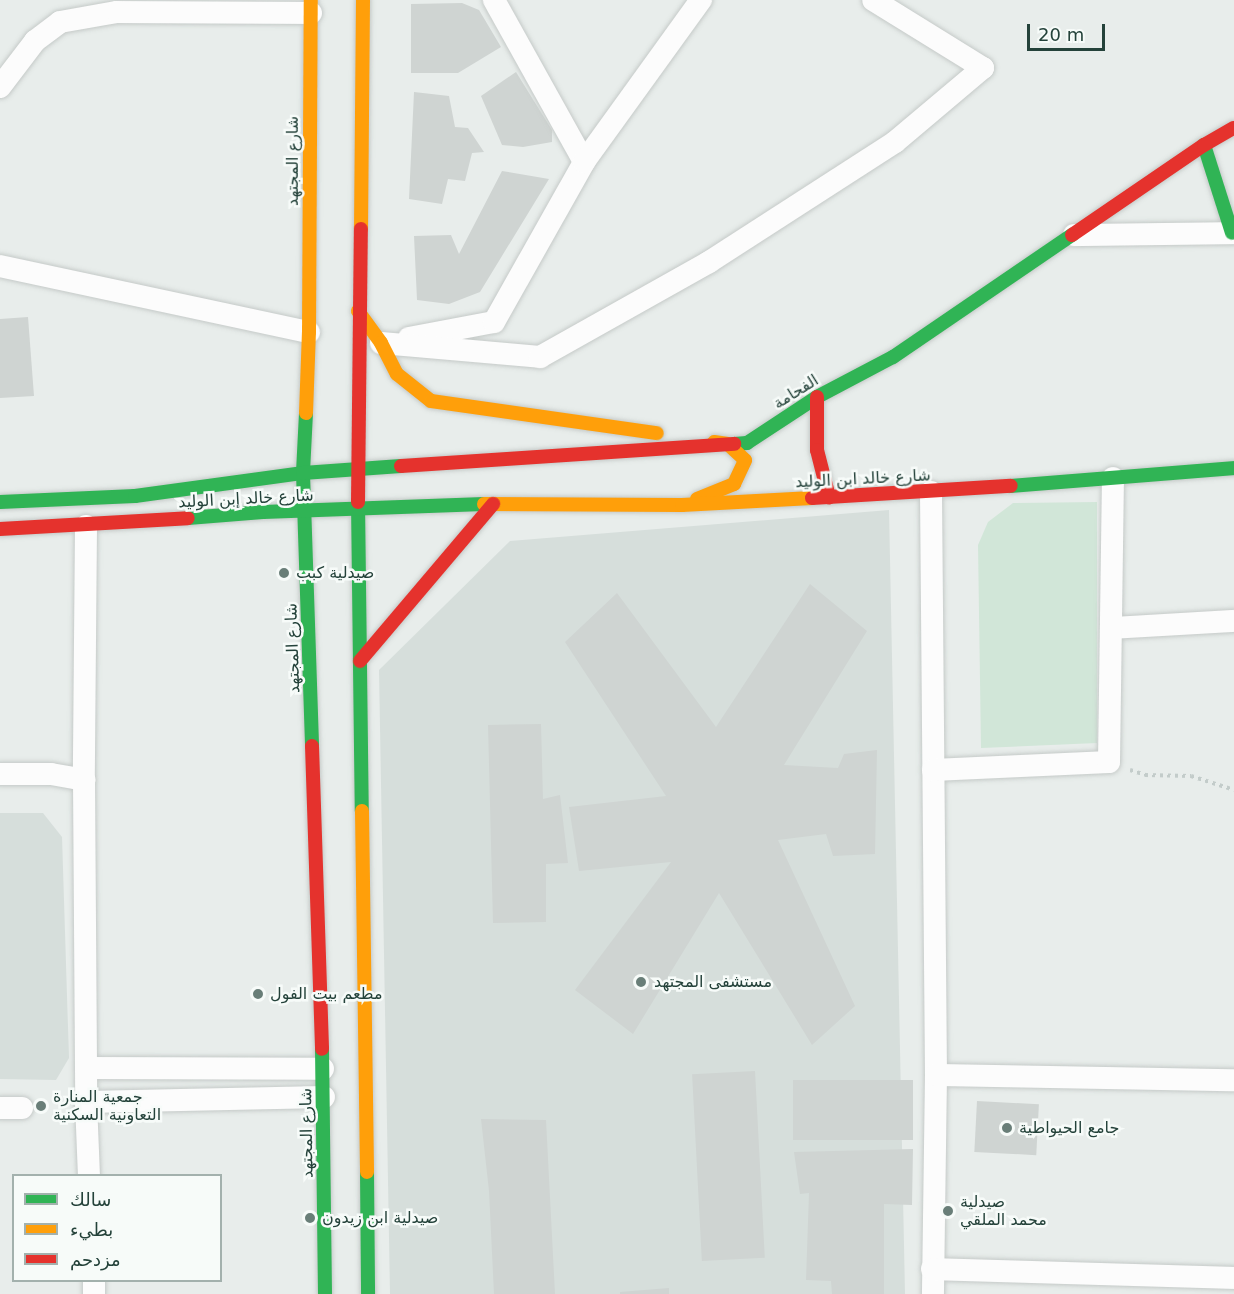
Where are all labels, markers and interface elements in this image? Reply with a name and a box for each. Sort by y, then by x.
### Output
scale bar [1030,12,1108,50]
text: 20 m [1038,24,1084,45]
street label: شارع المجتهد [283,116,303,206]
street label: الفحامة [770,371,822,413]
street label: شارع خالد ابن الوليد [795,466,931,492]
street label: شارع خالد إبن الوليد [178,486,314,512]
place label: صيدلية كبب [296,563,374,583]
marker: صيدلية كبب [277,566,291,580]
street label: شارع المجتهد [282,603,304,693]
place label: مستشفى المجتهد [654,972,772,992]
marker: مستشفى المجتهد [632,973,650,991]
place label: مطعم بيت الفول [270,984,383,1004]
marker: مطعم بيت الفول [251,987,265,1001]
place label: جمعية المنارة التعاونية السكنية [53,1087,161,1125]
street label: شارع المجتهد [297,1088,317,1178]
marker: جمعية المنارة التعاونية السكنية [34,1099,48,1113]
place label: جامع الحيواطية [1019,1118,1119,1138]
marker: جامع الحيواطية [1000,1121,1014,1135]
legend [12,1174,222,1282]
text: سالك [70,1189,111,1210]
place label: صيدلية محمد الملقي [960,1192,1047,1230]
marker: صيدلية محمد الملقي [941,1204,955,1218]
place label: صيدلية ابن زيدون [322,1208,438,1228]
marker: صيدلية ابن زيدون [303,1211,317,1225]
text: بطيء [70,1219,113,1240]
text: مزدحم [70,1249,121,1270]

